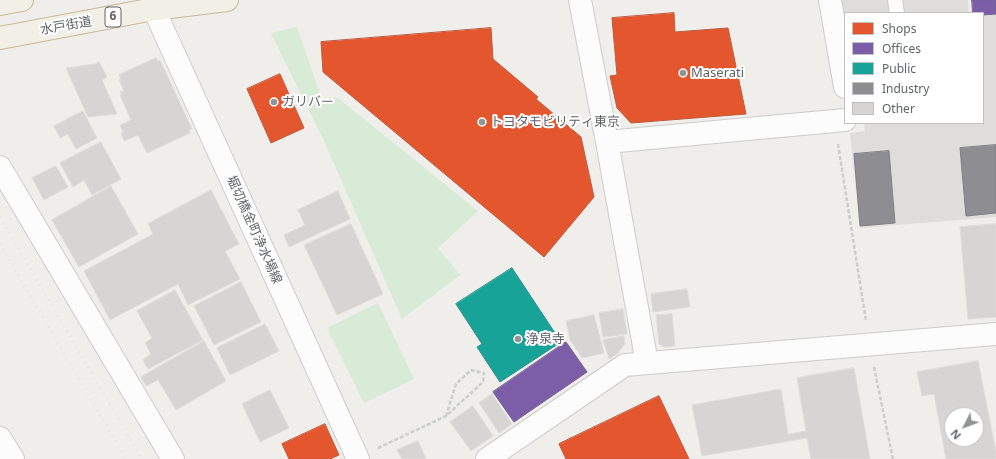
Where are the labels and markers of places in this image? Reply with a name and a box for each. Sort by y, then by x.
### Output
place label: Maserati [691,65,744,81]
marker: Maserati [678,68,688,78]
place label: ガリバー [282,94,334,110]
marker: ガリバー [269,97,279,107]
place label: トヨタモビリティ東京 [490,114,620,130]
marker: トヨタモビリティ東京 [477,117,487,127]
place label: 浄泉寺 [526,331,565,347]
marker: 浄泉寺 [513,334,523,344]

